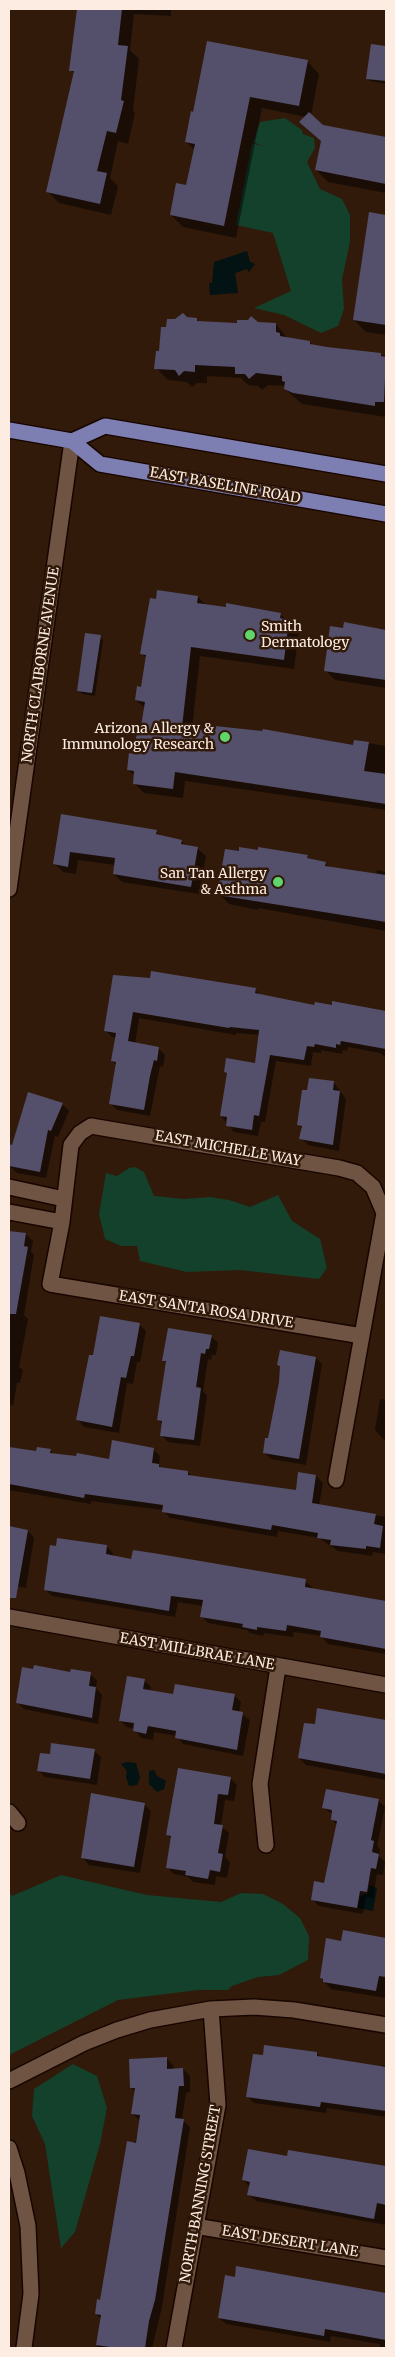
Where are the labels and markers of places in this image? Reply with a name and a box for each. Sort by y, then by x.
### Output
place label: Smith Dermatology [261,619,349,652]
marker: Smith Dermatology [243,628,257,642]
place label: Arizona Allergy & Immunology Research [62,721,214,754]
marker: Arizona Allergy & Immunology Research [218,730,232,744]
place label: San Tan Allergy & Asthma [160,866,267,899]
marker: San Tan Allergy & Asthma [271,875,285,889]

